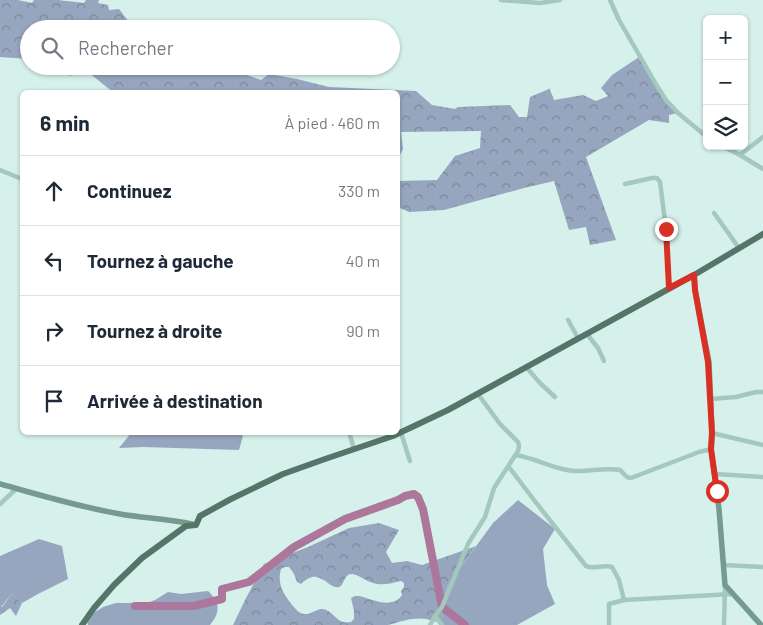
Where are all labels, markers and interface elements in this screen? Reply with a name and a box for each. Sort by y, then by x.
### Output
map controls [703,15,748,150]
button: + [703,15,748,60]
search box [20,20,400,75]
icon: search [38,34,66,62]
text: Rechercher [78,36,174,59]
button: − [703,60,748,105]
button: layers [703,105,748,150]
text: 6 min [40,110,90,135]
text: À pied · 460 m [285,113,380,132]
icon: ahead [40,177,68,205]
text: Continuez [87,179,171,202]
text: 330 m [338,181,380,200]
route end [655,218,678,241]
icon: left [40,247,68,275]
text: Tournez à gauche [87,249,234,272]
text: 40 m [346,251,380,270]
icon: right [40,317,68,345]
text: Tournez à droite [87,319,223,342]
text: 90 m [346,321,380,340]
icon: arrive [40,387,68,415]
text: Arrivée à destination [87,389,263,412]
route start [706,480,729,503]

